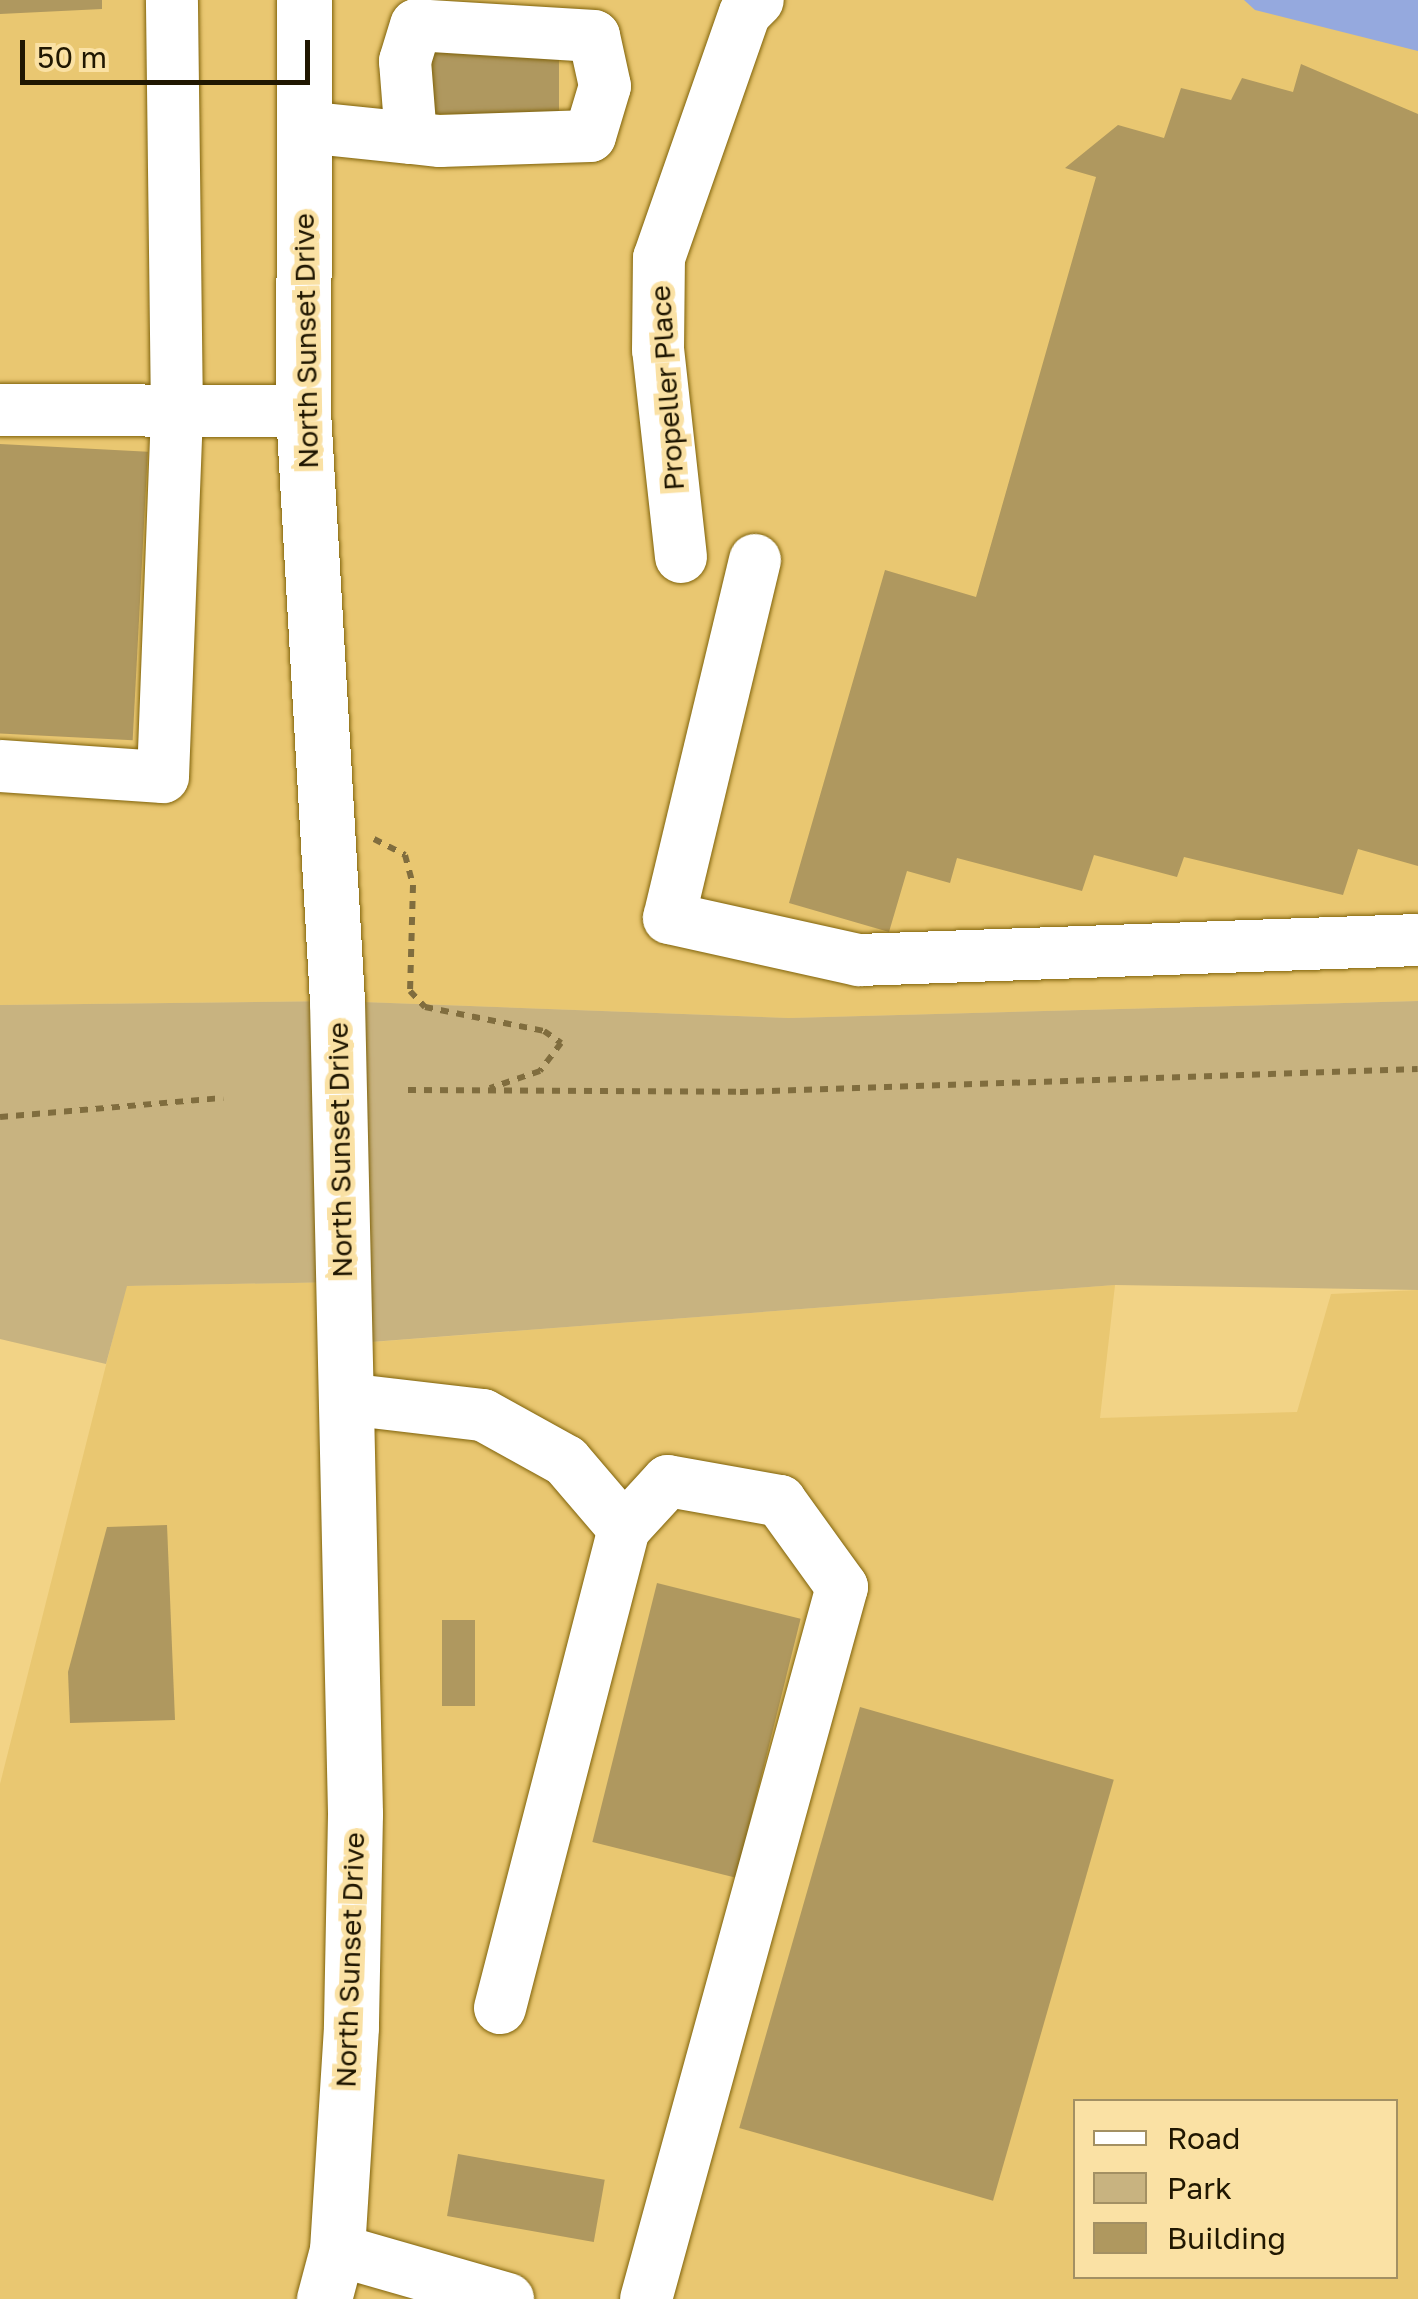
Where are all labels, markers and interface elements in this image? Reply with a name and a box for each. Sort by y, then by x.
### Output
scale bar [25,20,315,82]
text: 50 m [37,39,107,75]
street label: North Sunset Drive [287,213,325,469]
street label: Propeller Place [643,284,691,492]
street label: North Sunset Drive [321,1022,359,1278]
street label: North Sunset Drive [329,1832,371,2088]
legend [1073,2099,1398,2279]
text: Road [1167,2120,1241,2156]
text: Park [1167,2170,1232,2206]
text: Building [1167,2220,1286,2256]

